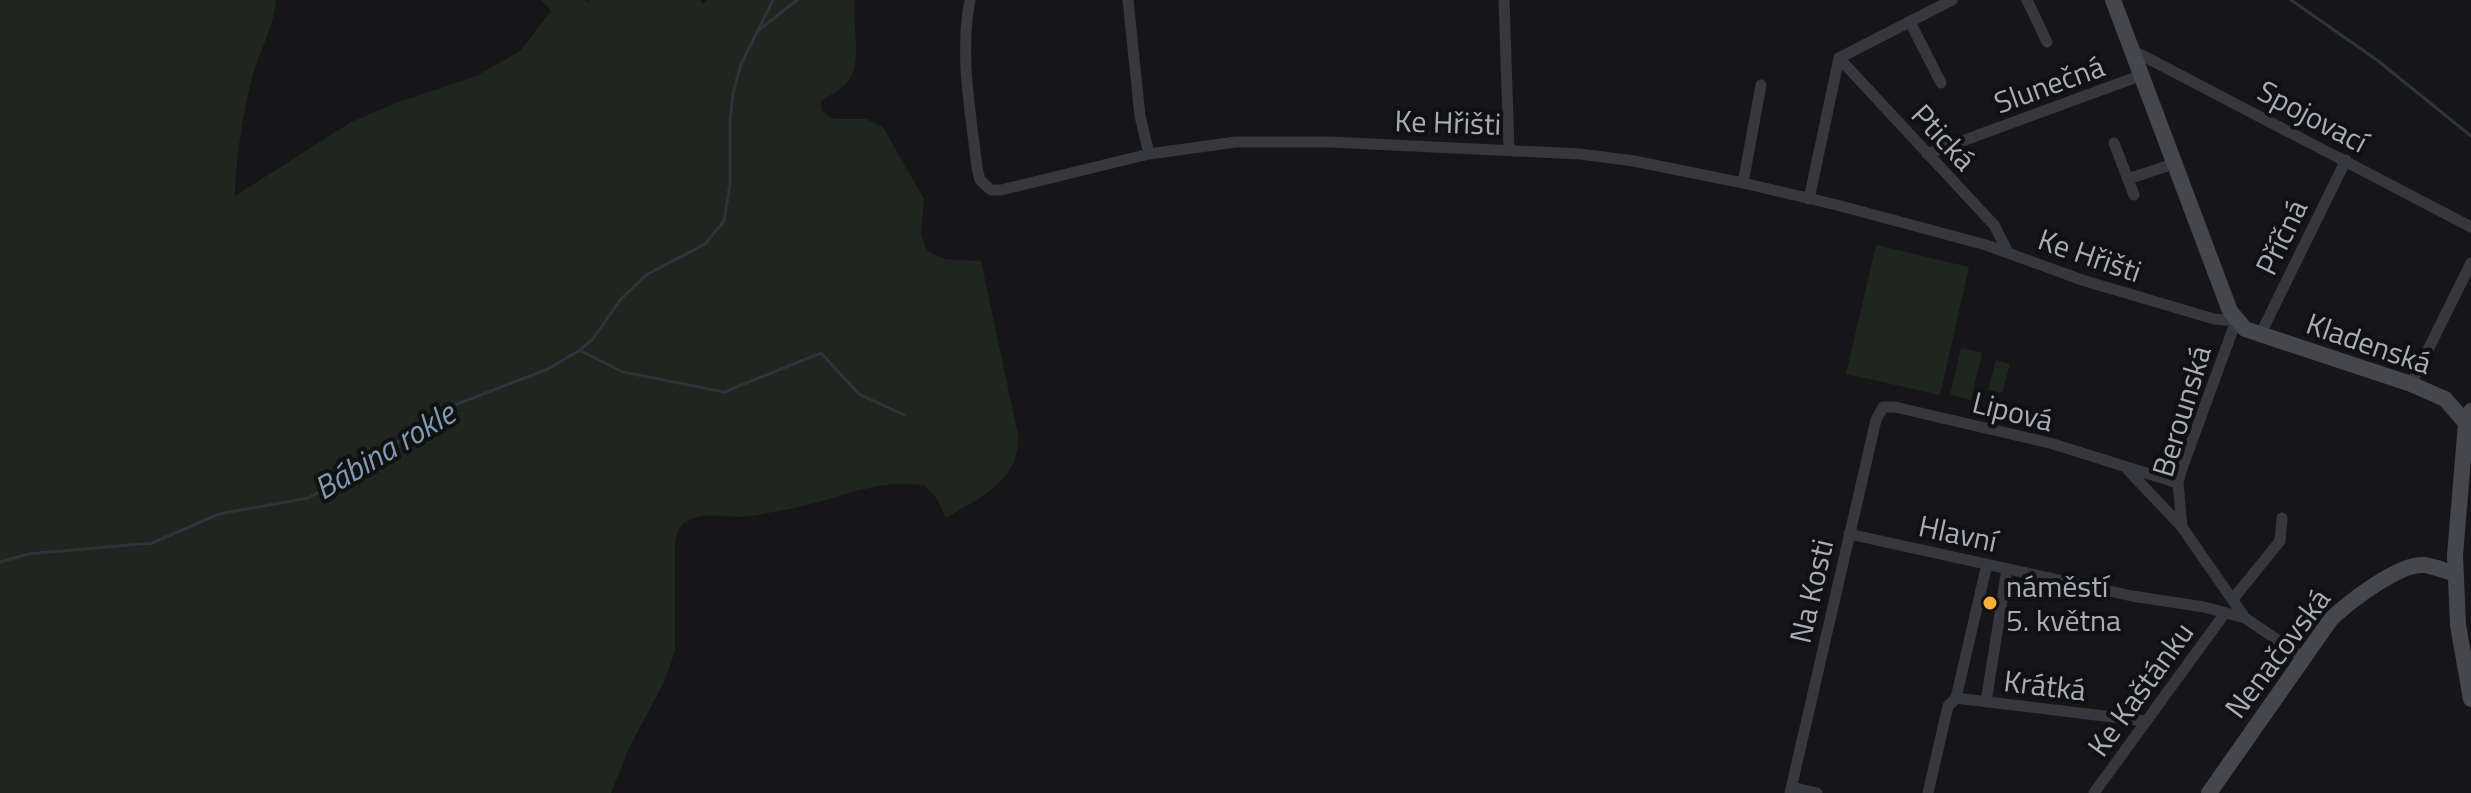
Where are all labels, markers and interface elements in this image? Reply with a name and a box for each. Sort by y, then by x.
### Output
street label: Slunečná [1987,43,2111,125]
street label: Spojovací [2250,68,2378,165]
street label: Ptická [1901,93,1987,181]
street label: Ke Hřišti [1394,97,1502,147]
street label: Příčná [2243,191,2319,283]
street label: Ke Hřišti [2032,216,2148,294]
street label: Kladenská [2300,300,2438,386]
street label: Berounská [2139,340,2223,482]
street label: Lipová [1968,379,2058,443]
water label: Bábina rokle [304,388,466,511]
street label: Hlavní [1914,502,2004,564]
street label: Na Kosti [1777,534,1845,648]
place label: náměstí 5. května [2006,563,2121,643]
street label: Nenačovská [2213,578,2341,728]
marker: náměstí 5. května [1981,594,1999,612]
street label: Ke Kaštánku [2075,612,2205,766]
street label: Krátká [2001,657,2089,713]

